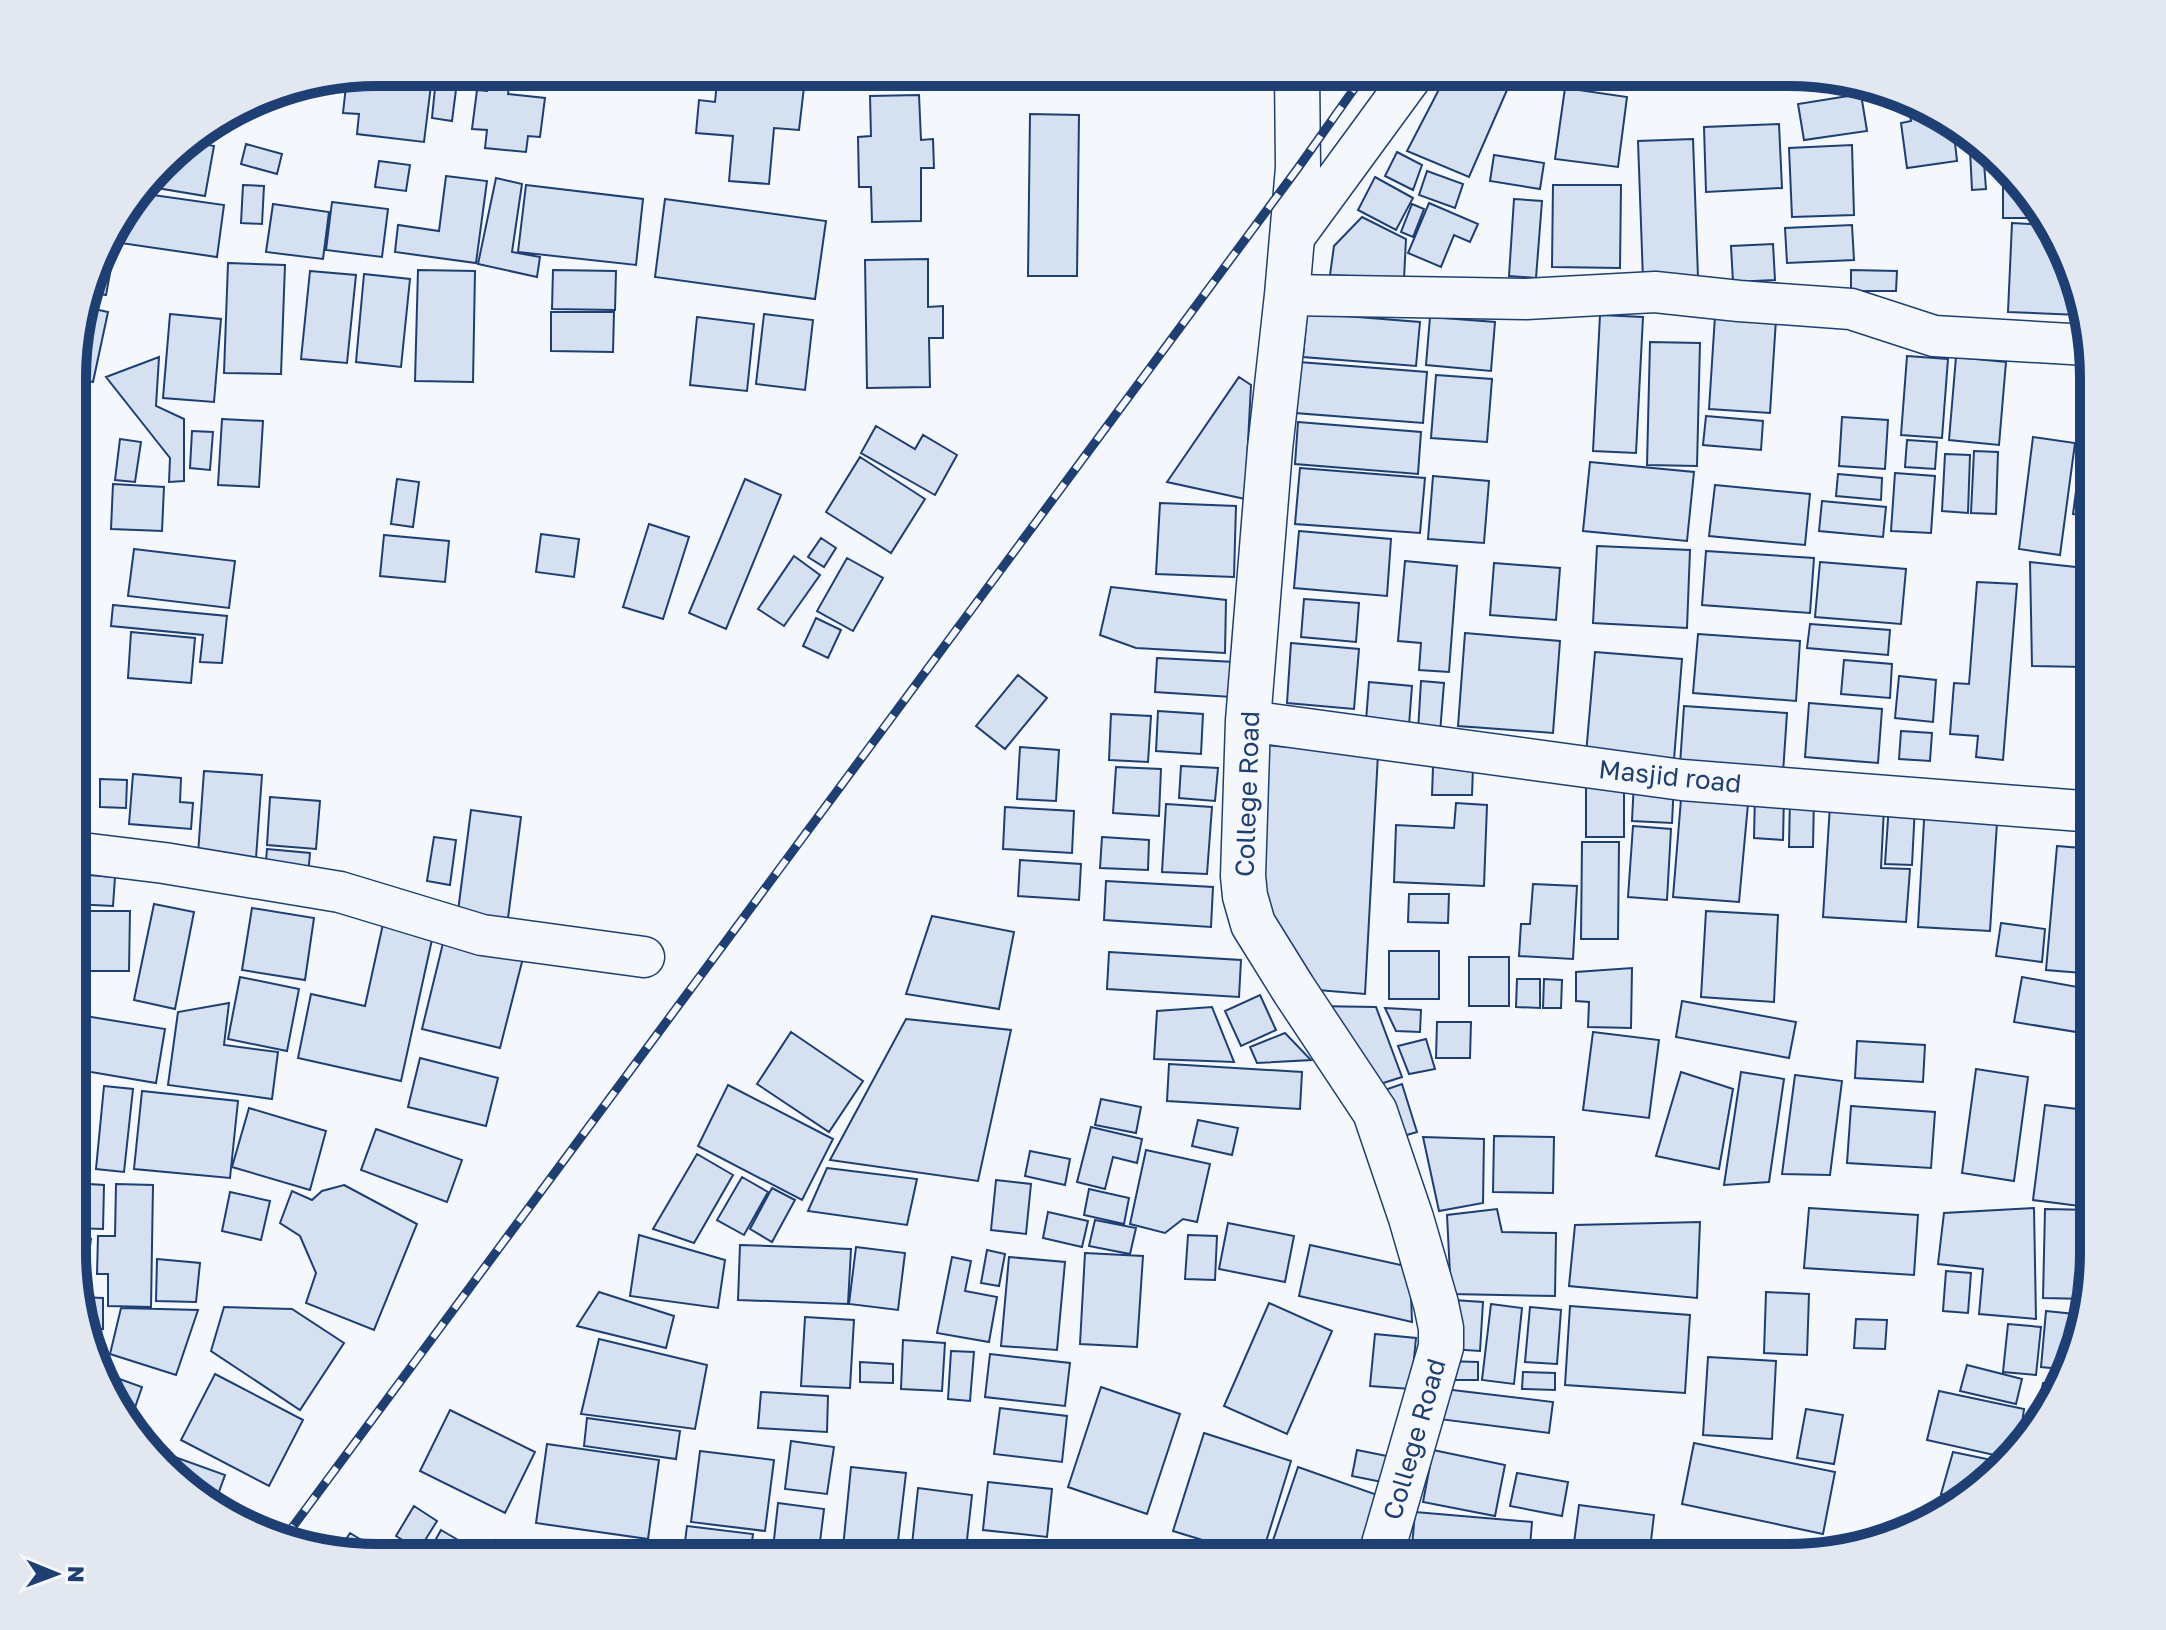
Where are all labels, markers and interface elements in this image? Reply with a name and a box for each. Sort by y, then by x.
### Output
street label: College Road [1229,711,1265,877]
street label: Masjid road [1597,753,1743,799]
street label: College Road [1376,1355,1452,1523]
north arrow [16,1534,96,1614]
text: N [63,1566,90,1583]

